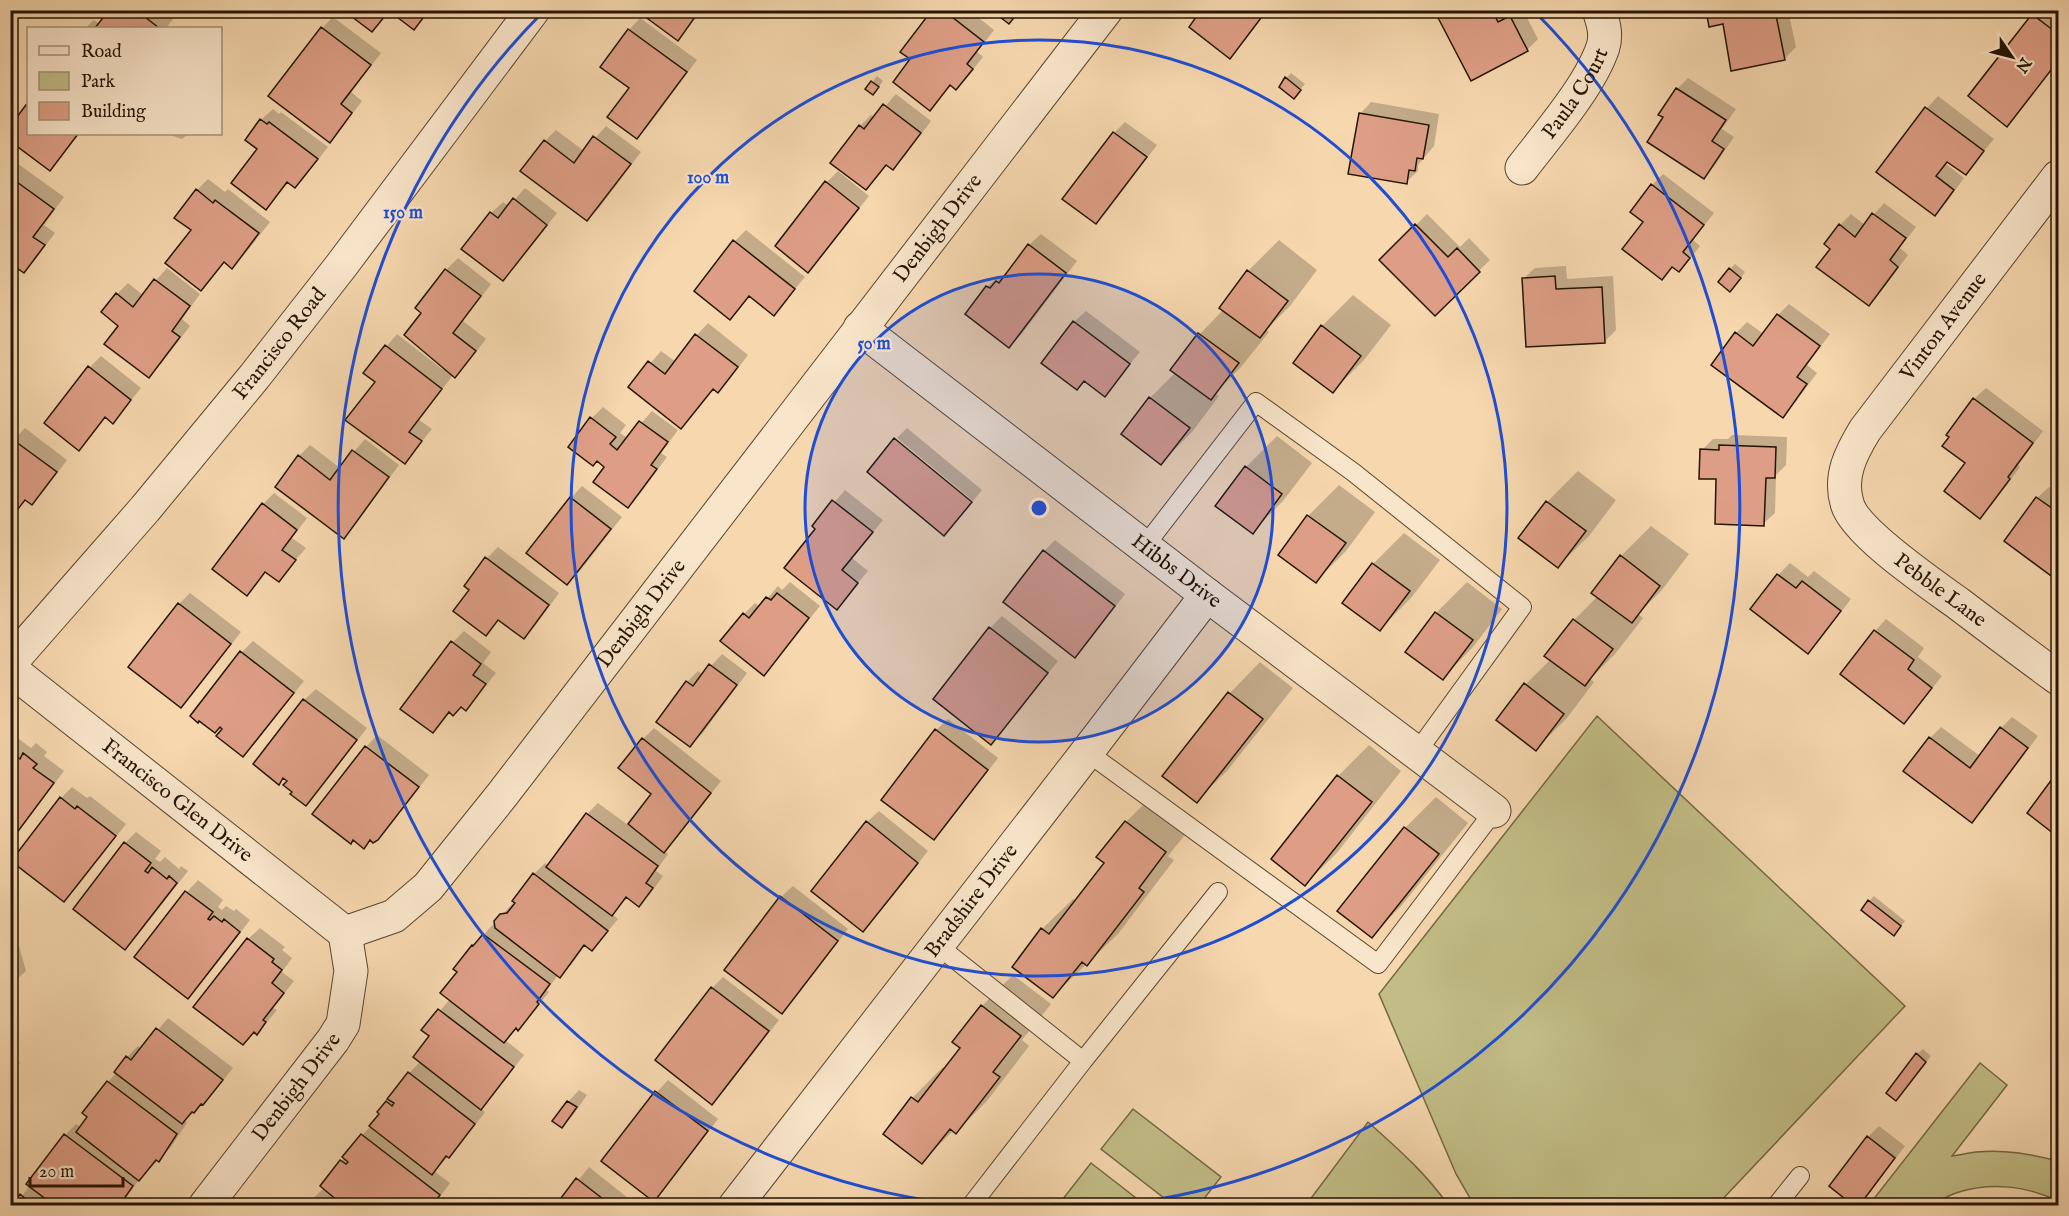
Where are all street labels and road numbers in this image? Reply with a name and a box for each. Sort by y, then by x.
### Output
street label: Paula Court [1536,44,1615,145]
street label: Denbigh Drive [887,168,989,288]
street label: Vinton Avenue [1894,267,1994,387]
street label: Francisco Road [227,282,333,405]
street label: Hibbs Drive [1126,528,1227,615]
street label: Pebble Lane [1888,547,1992,634]
street label: Denbigh Drive [591,553,692,674]
street label: Francisco Glen Drive [96,733,258,869]
street label: Bradshire Drive [919,838,1024,963]
street label: Denbigh Drive [246,1028,348,1147]

